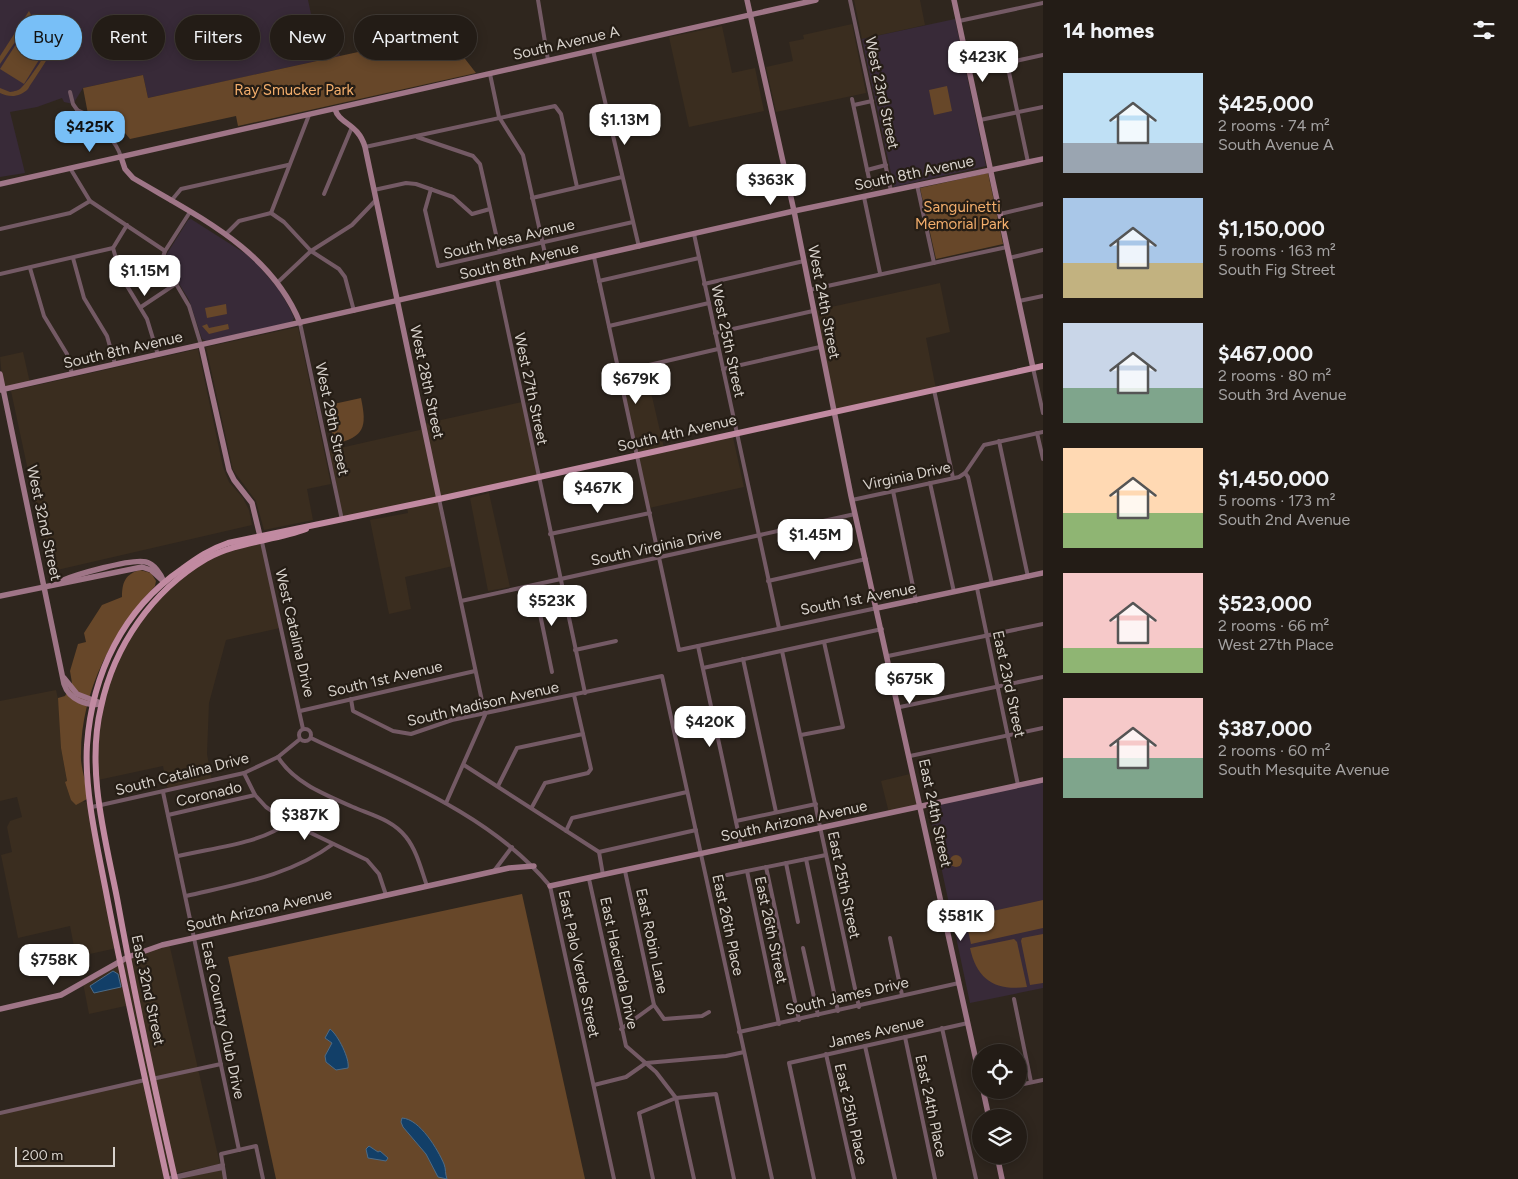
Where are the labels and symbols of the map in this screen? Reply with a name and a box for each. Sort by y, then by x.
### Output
street label: South Avenue A [511,22,621,64]
street label: West 23rd Street [861,35,903,151]
pin: $423K [948,41,1018,83]
park label: Ray Smucker Park [234,81,355,99]
pin: $1.13M [584,104,666,146]
pin: $425K [55,110,125,153]
street label: South 8th Avenue [853,152,975,194]
pin: $363K [736,164,806,206]
park label: Sanguinetti Memorial Park [915,198,1010,233]
street label: South Mesa Avenue [442,215,576,263]
street label: South 8th Avenue [458,239,580,283]
street label: West 24th Street [804,243,844,361]
pin: $1.15M [104,254,186,297]
street label: West 25th Street [707,283,749,399]
street label: West 28th Street [406,324,448,441]
street label: South 8th Avenue [62,328,184,372]
street label: West 27th Street [510,331,552,447]
street label: West 29th Street [311,361,353,477]
pin: $679K [601,362,671,405]
street label: South 4th Avenue [616,411,738,455]
street label: Virginia Drive [862,458,952,494]
street label: West 32nd Street [23,464,65,583]
pin: $467K [563,472,633,514]
pin: $1.45M [774,518,856,561]
street label: South Virginia Drive [589,524,723,570]
street label: West Catalina Drive [271,567,319,699]
street label: South 1st Avenue [799,579,917,619]
pin: $523K [517,584,587,627]
street label: East 23rd Street [989,629,1029,740]
street label: South 1st Avenue [326,657,444,701]
pin: $675K [875,662,945,705]
street label: South Madison Avenue [405,678,561,730]
pin: $420K [675,706,745,748]
street label: South Catalina Drive [113,749,251,799]
street label: East 24th Street [915,757,955,869]
street label: Coronado [174,778,244,810]
street label: South Arizona Avenue [719,797,869,845]
pin: $387K [270,798,340,841]
street label: East 25th Street [824,829,864,941]
street label: East 26th Place [708,873,748,977]
street label: East 26th Street [751,875,791,986]
street label: South Arizona Avenue [184,884,334,936]
street label: East Robin Lane [632,887,672,995]
street label: East Palo Verde Street [555,889,604,1040]
street label: East Hacienda Drive [596,895,642,1031]
pin: $581K [926,900,996,942]
street label: East 32nd Street [128,933,169,1047]
street label: East Country Club Drive [197,939,249,1101]
pin: $758K [19,944,89,986]
street label: South James Drive [784,973,910,1019]
street label: James Avenue [826,1012,926,1052]
street label: East 24th Place [911,1053,951,1159]
street label: East 25th Place [831,1062,871,1166]
scale bar [15,1144,115,1167]

